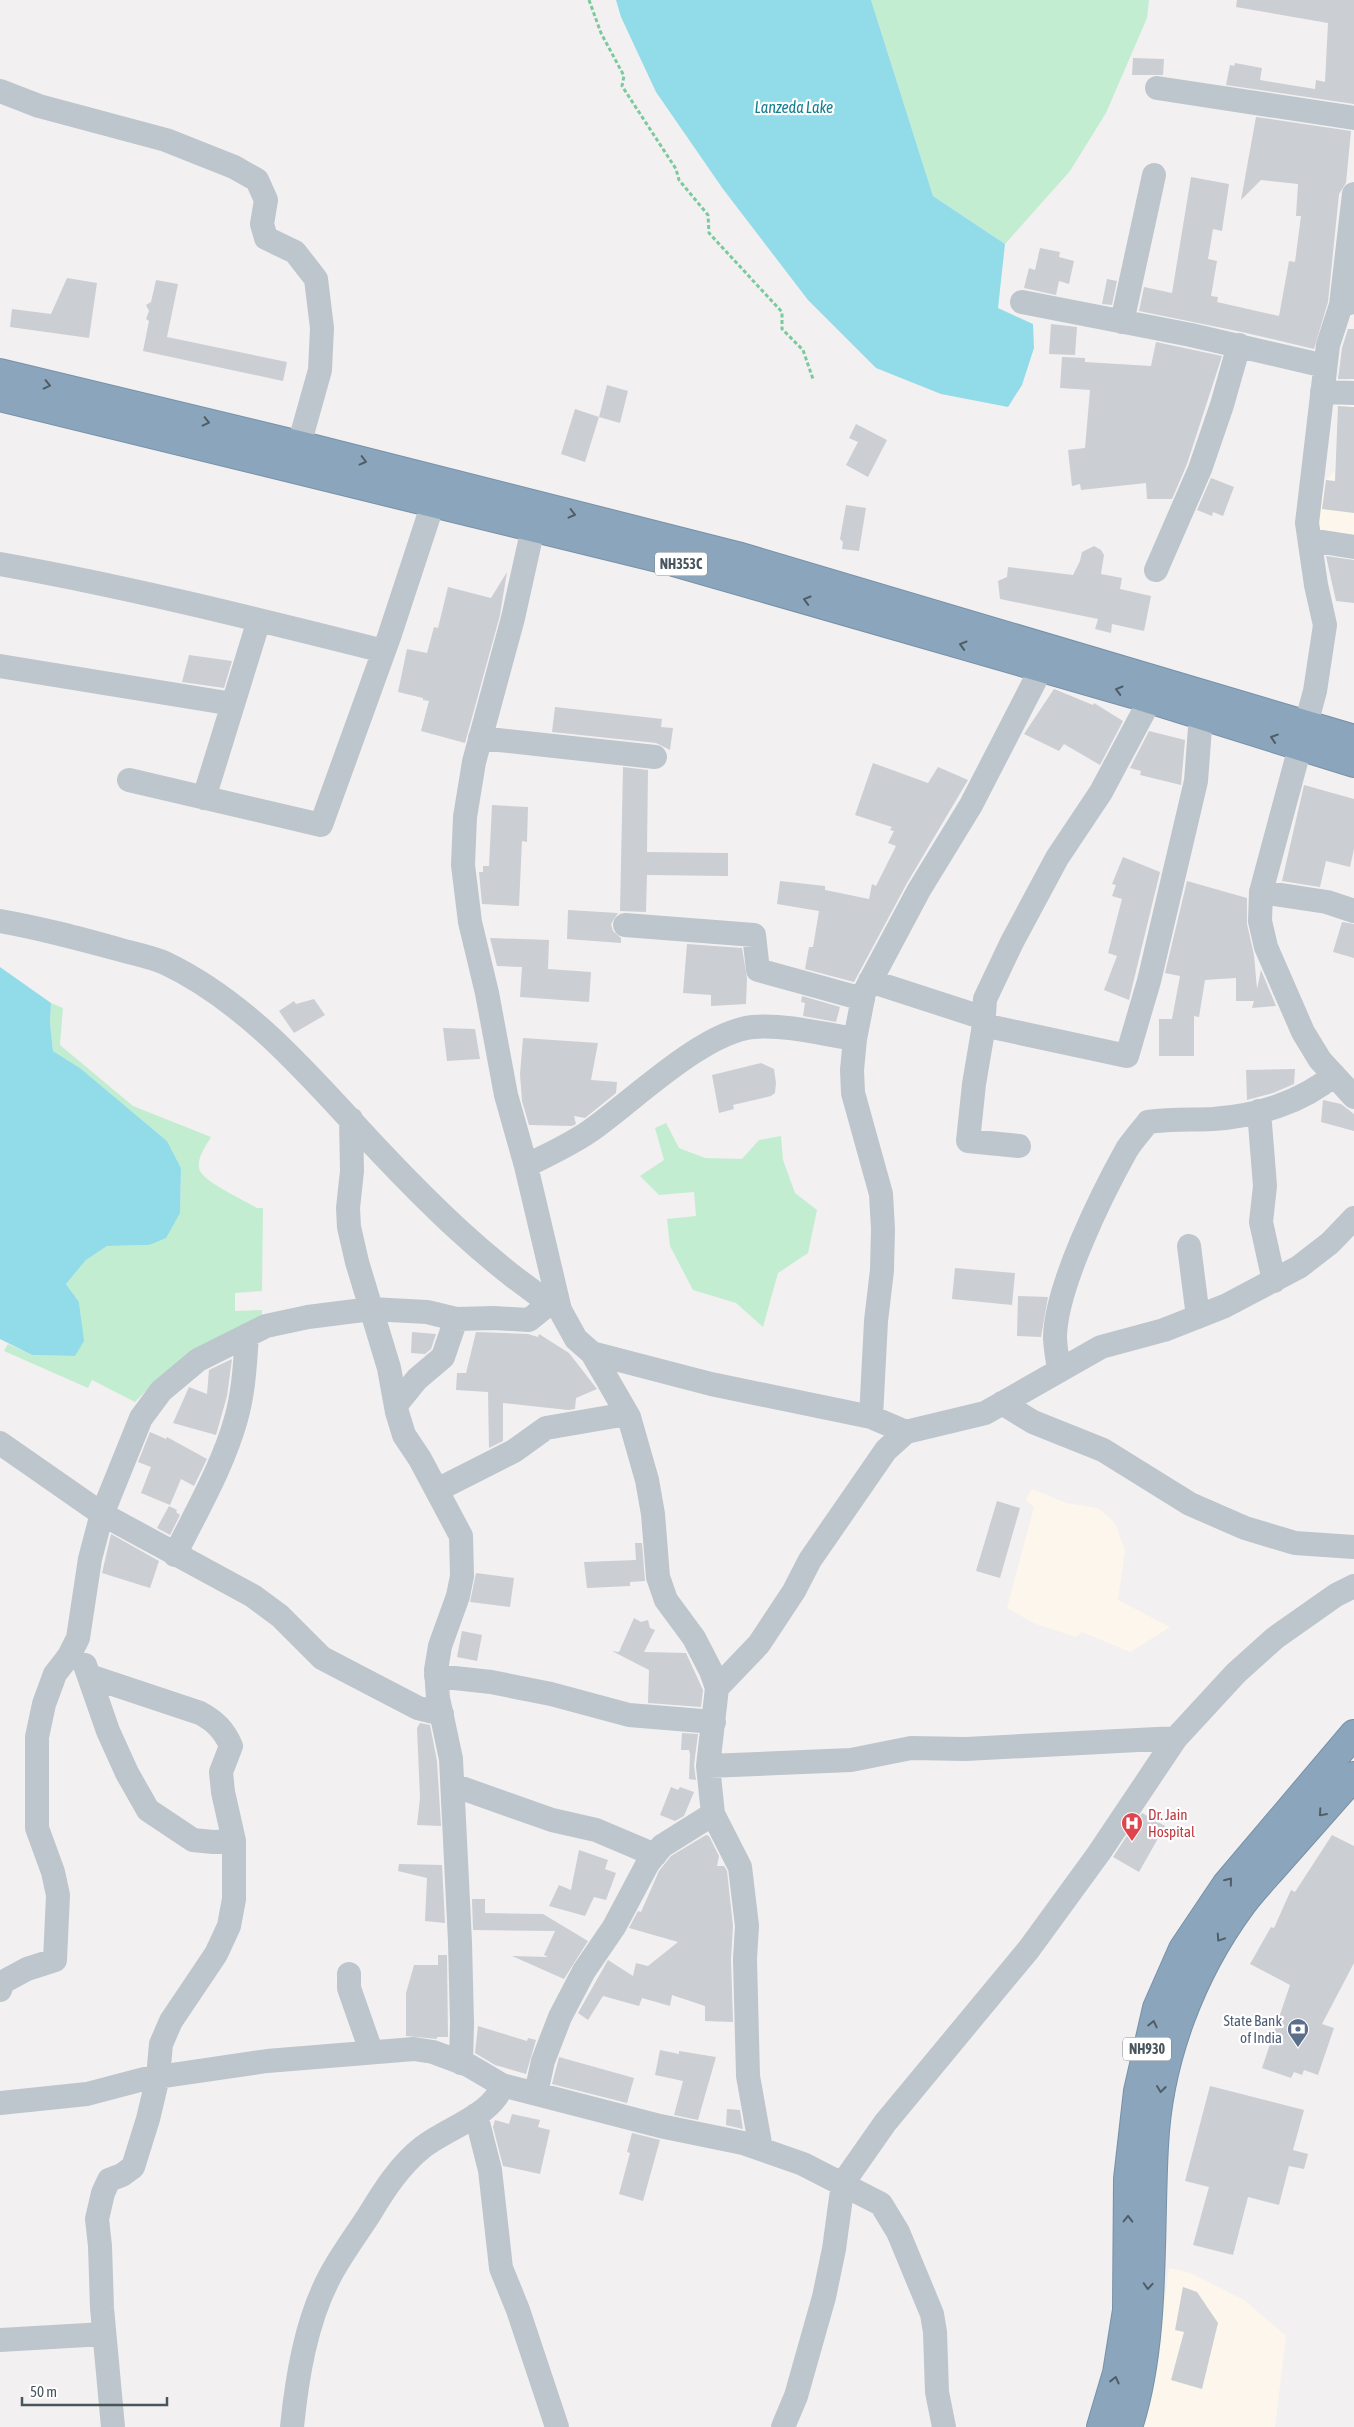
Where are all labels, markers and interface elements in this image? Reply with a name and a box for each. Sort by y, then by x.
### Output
water label: Lanzeda Lake [755,98,833,116]
one-way arrow [43,379,52,390]
one-way arrow [201,416,210,427]
one-way arrow [359,455,368,466]
one-way arrow [567,508,576,519]
road number: NH353C [655,552,707,576]
one-way arrow [803,595,811,605]
one-way arrow [959,640,968,650]
one-way arrow [1115,685,1124,695]
one-way arrow [1270,734,1279,744]
place label: Dr. Jain Hospital [1148,1806,1195,1840]
one-way arrow [1319,1807,1328,1816]
hospital icon: Dr. Jain Hospital [1120,1811,1144,1842]
one-way arrow [1224,1878,1233,1887]
one-way arrow [1216,1933,1226,1942]
place label: State Bank of India [1223,2012,1282,2046]
bank icon: State Bank of India [1286,2017,1310,2048]
one-way arrow [1147,2019,1158,2028]
road number: NH930 [1123,2038,1171,2060]
one-way arrow [1156,2085,1167,2093]
one-way arrow [1123,2215,1133,2222]
one-way arrow [1143,2282,1154,2290]
scale bar [22,2374,168,2406]
one-way arrow [1109,2376,1120,2385]
text: 50 m [30,2383,57,2400]

